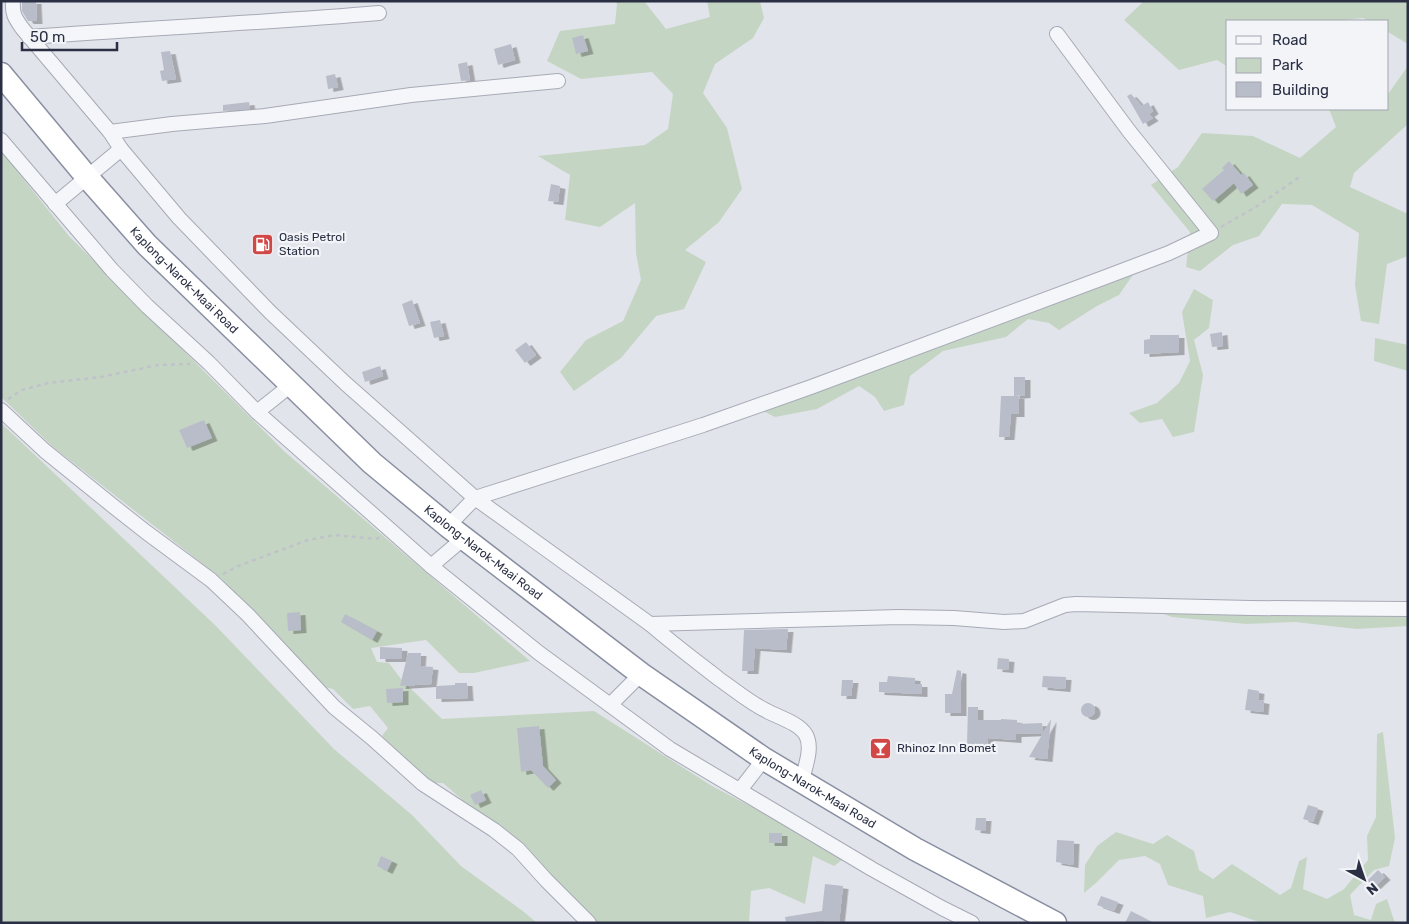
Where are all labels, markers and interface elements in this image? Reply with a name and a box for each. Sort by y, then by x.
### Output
scale bar [22,20,118,52]
legend [1226,20,1389,110]
text: 50 m [30,28,65,46]
text: Road [1272,31,1308,49]
text: Park [1272,56,1303,74]
text: Building [1272,81,1329,99]
street label: Kaplong-Narok-Maai Road [127,224,241,336]
place label: Oasis Petrol Station [279,230,345,258]
fuel station icon: Oasis Petrol Station [251,232,275,256]
street label: Kaplong-Narok-Maai Road [421,502,545,603]
bar icon: Rhinoz Inn Bomet [869,736,893,760]
place label: Rhinoz Inn Bomet [897,741,996,755]
street label: Kaplong-Narok-Maai Road [746,744,879,831]
north arrow [1339,854,1389,904]
text: N [1363,879,1381,898]

